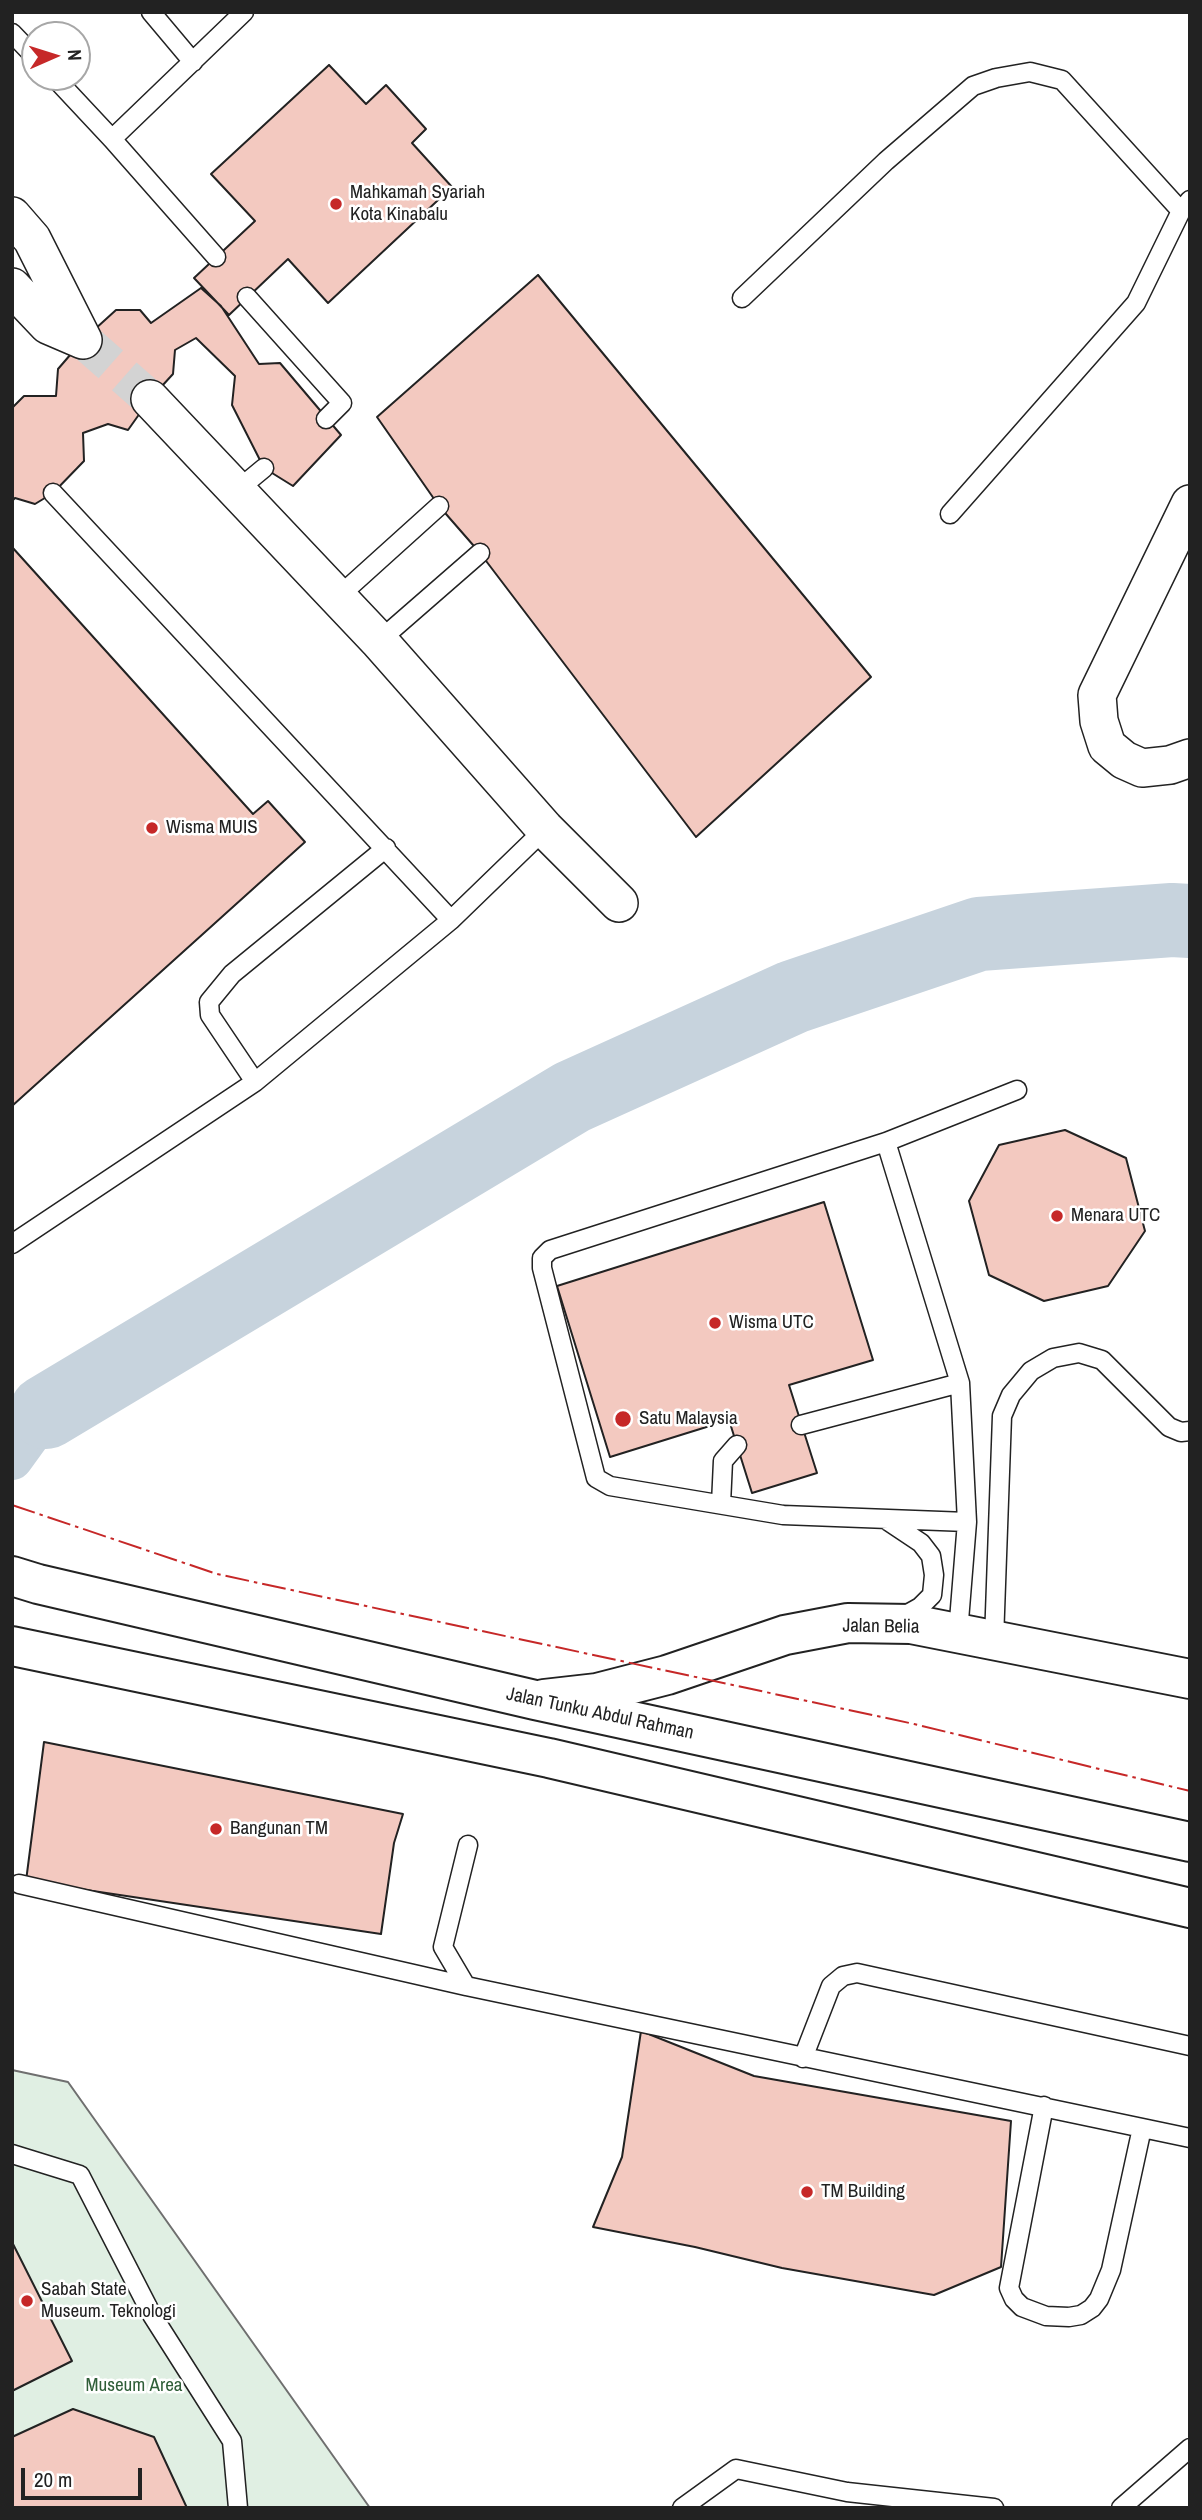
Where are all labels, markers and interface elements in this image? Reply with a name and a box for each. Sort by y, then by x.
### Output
north arrow [21,21,91,91]
text: N [62,49,88,61]
place label: Mahkamah Syariah Kota Kinabalu [350,182,485,226]
marker: Mahkamah Syariah Kota Kinabalu [328,196,344,212]
place label: Wisma MUIS [166,817,258,839]
marker: Wisma MUIS [144,820,160,836]
place label: Menara UTC [1071,1205,1160,1227]
marker: Menara UTC [1049,1208,1065,1224]
place label: Wisma UTC [729,1312,814,1334]
marker: Wisma UTC [707,1315,723,1331]
place label: Satu Malaysia [639,1408,738,1430]
marker: Satu Malaysia [613,1409,633,1429]
street label: Jalan Belia [842,1615,920,1639]
street label: Jalan Tunku Abdul Rahman [504,1683,696,1745]
place label: Bangunan TM [230,1818,328,1840]
marker: Bangunan TM [208,1821,224,1837]
place label: TM Building [821,2181,905,2203]
marker: TM Building [799,2184,815,2200]
place label: Sabah State Museum. Teknologi [41,2279,176,2323]
marker: Sabah State Museum. Teknologi [19,2293,35,2309]
park label: Museum Area [86,2375,182,2397]
scale bar [24,2454,145,2498]
text: 20 m [34,2465,72,2494]

